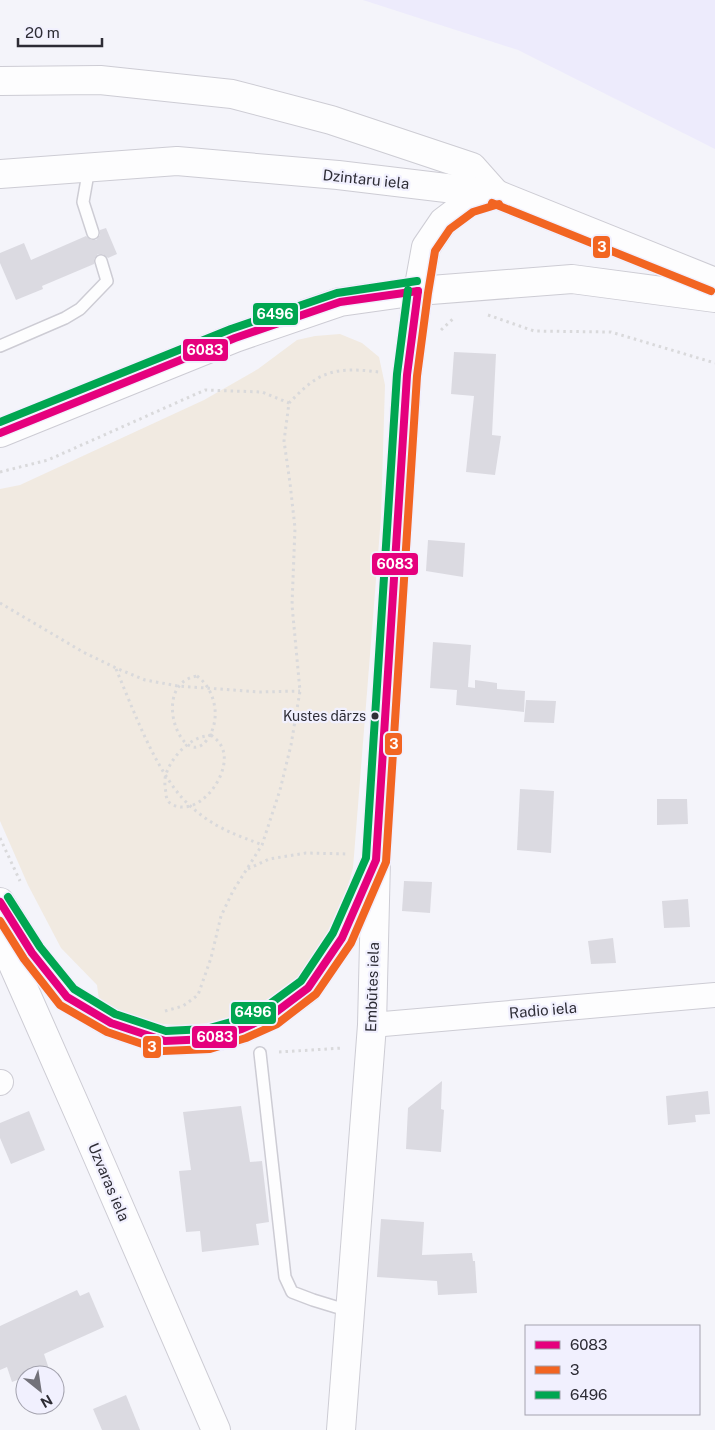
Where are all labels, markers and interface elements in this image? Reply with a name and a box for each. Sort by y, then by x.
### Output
scale bar [18,15,101,47]
text: 20 m [25,24,60,41]
street label: Dzintaru iela [322,166,410,192]
line badge: 3 [592,235,611,259]
text: 3 [597,239,607,255]
line badge: 6496 [252,302,299,326]
text: 6496 [257,306,293,322]
line badge: 6083 [182,338,229,362]
text: 6083 [187,342,223,358]
line badge: 6083 [371,552,419,576]
text: 6083 [377,556,413,572]
place label: Kustes dārzs [283,708,366,724]
marker: Kustes dārzs [370,711,380,721]
line badge: 3 [384,732,403,756]
text: 3 [389,736,399,752]
street label: Embūtes iela [362,942,382,1032]
street label: Radio iela [508,999,578,1021]
line badge: 6496 [230,1001,277,1025]
text: 6496 [235,1004,271,1020]
line badge: 6083 [191,1025,238,1049]
text: 6083 [197,1029,233,1045]
line badge: 3 [142,1035,162,1059]
text: 3 [147,1039,157,1055]
street label: Uzvaras iela [85,1140,133,1224]
legend [525,1325,700,1415]
text: 6083 [570,1336,607,1353]
text: 3 [570,1361,579,1378]
north arrow [15,1365,65,1415]
text: 6496 [570,1386,607,1403]
text: N [38,1392,55,1411]

